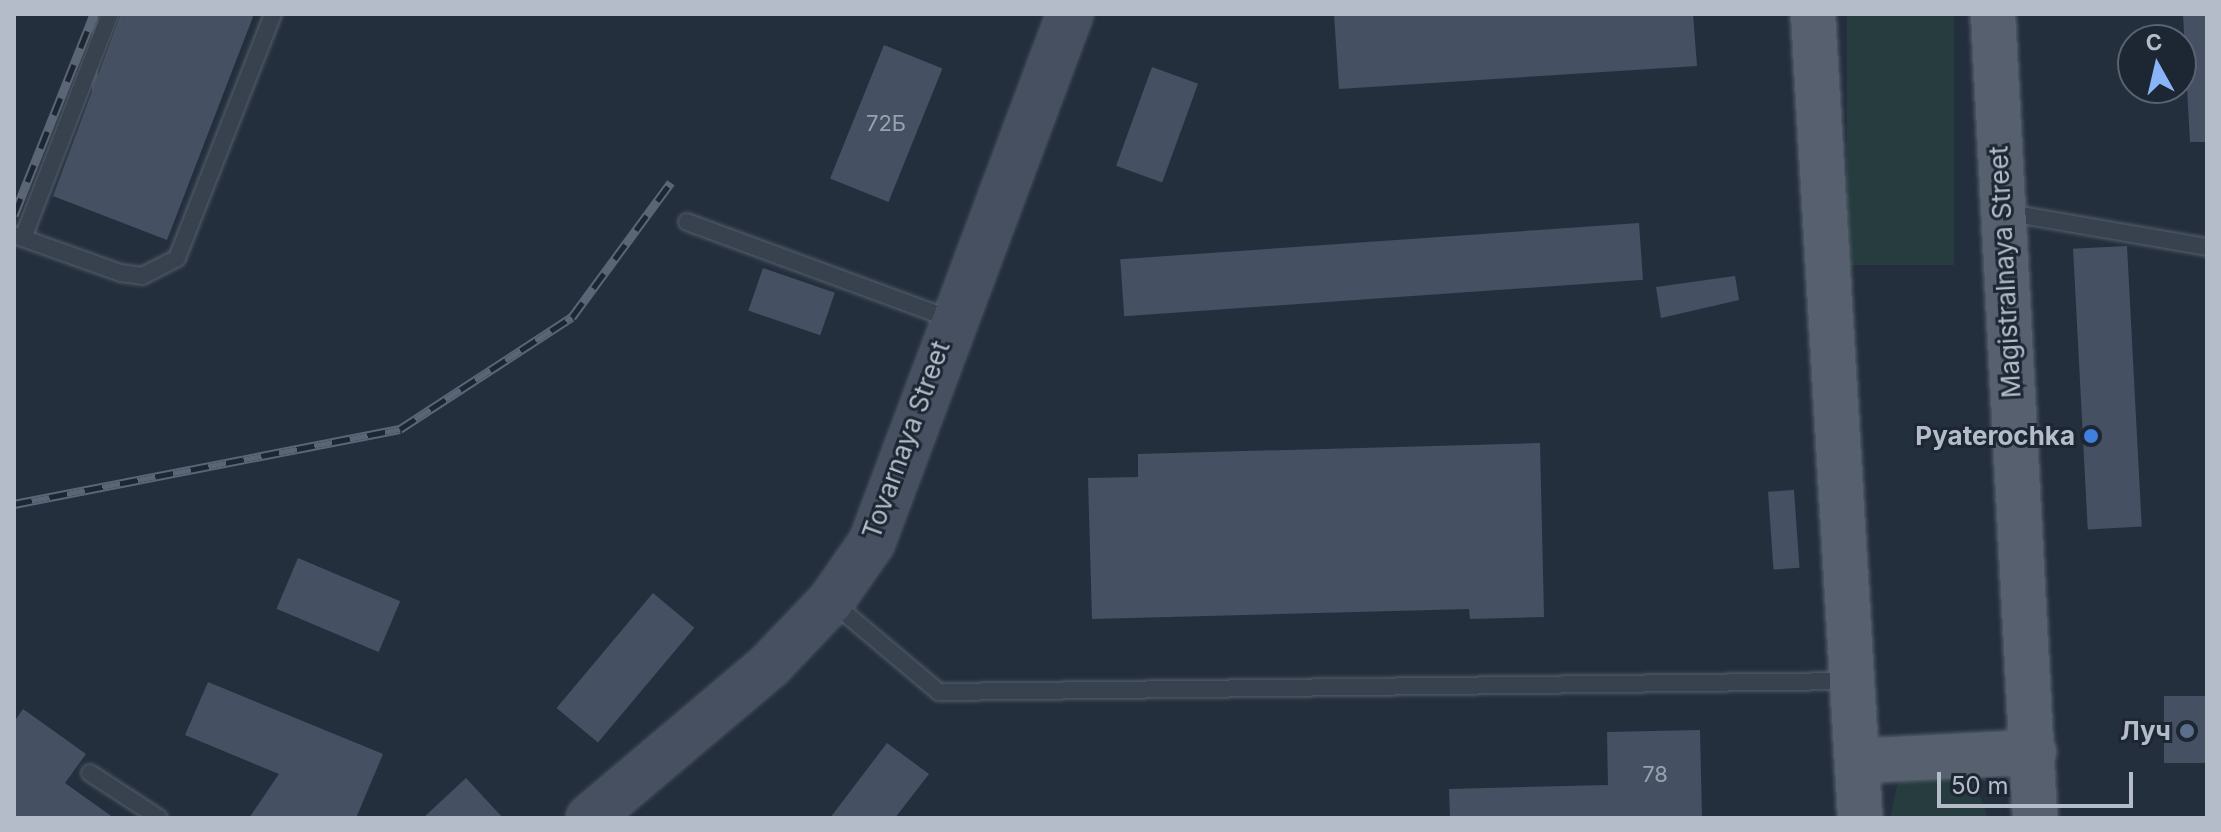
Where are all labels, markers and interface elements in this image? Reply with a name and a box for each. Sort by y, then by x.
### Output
north arrow [2117,24,2197,104]
text: С [2144,28,2164,56]
house number: 72Б [866,111,906,137]
street label: Magistralnaya Street [1983,145,2027,399]
street label: Tovarnaya Street [856,337,956,543]
place label: Pyaterochka [1915,420,2075,452]
marker: Pyaterochka [2082,427,2100,445]
place label: Луч [2120,715,2171,747]
marker: Луч [2178,722,2196,740]
scale bar [1941,756,2137,806]
house number: 78 [1642,762,1668,788]
text: 50 m [1951,771,2009,800]

